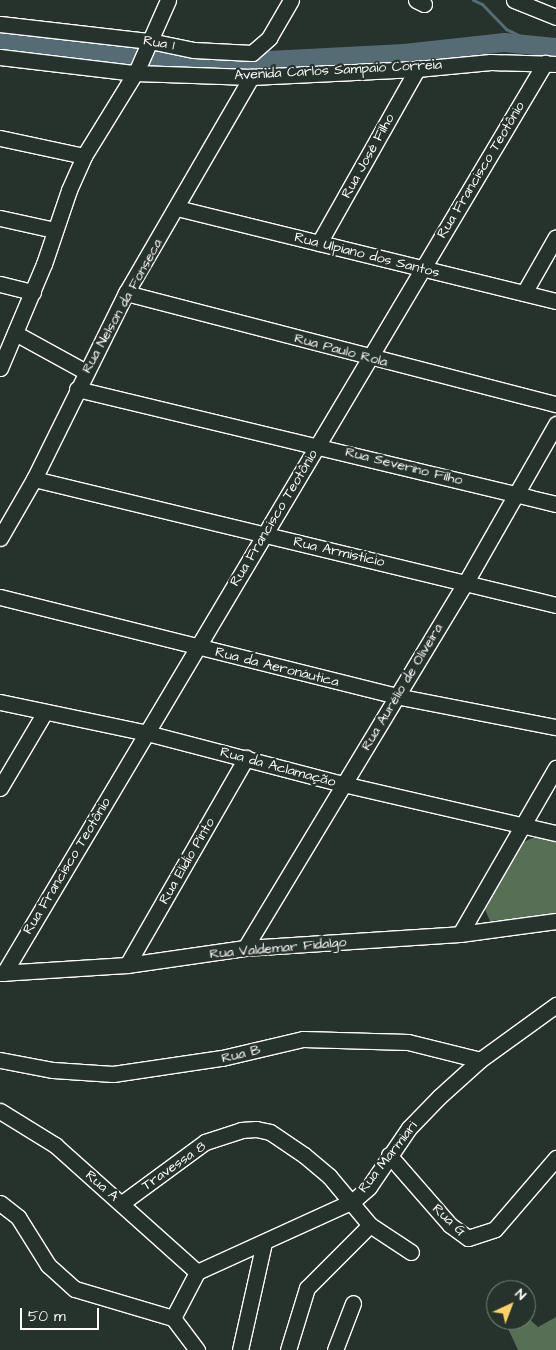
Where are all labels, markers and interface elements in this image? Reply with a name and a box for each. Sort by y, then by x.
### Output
street label: Rua 1 [142,32,176,54]
street label: Avenida Carlos Sampaio Correia [234,56,442,84]
street label: Rua Francisco Teotônio [434,99,528,241]
street label: Rua José Filho [338,111,398,201]
street label: Rua Ulpiano dos Santos [293,229,441,281]
street label: Rua Nelson da Fonseca [78,236,166,376]
street label: Rua Paulo Rola [293,329,389,371]
street label: Rua Severino Filho [344,443,464,489]
street label: Rua Francisco Teotônio [227,447,321,589]
street label: Rua Armistício [292,533,386,571]
street label: Rua Aurélio de Oliveira [357,621,447,753]
street label: Rua da Aeronáutica [213,644,341,690]
street label: Rua da Aclamação [218,744,338,790]
street label: Rua Francisco Teotônio [20,795,114,937]
street label: Rua Elidio Pinto [156,815,218,907]
street label: Rua Valdemar Fidalgo [209,934,347,962]
street label: Rua B [220,1041,262,1067]
street label: Rua Marmiari [355,1118,421,1196]
street label: Travessa 8 [139,1138,209,1194]
street label: Rua A [82,1167,122,1205]
street label: Rua G [429,1200,469,1240]
north arrow [486,1280,536,1330]
text: N [511,1284,531,1305]
scale bar [22,1298,101,1330]
text: 50 m [28,1306,66,1327]

